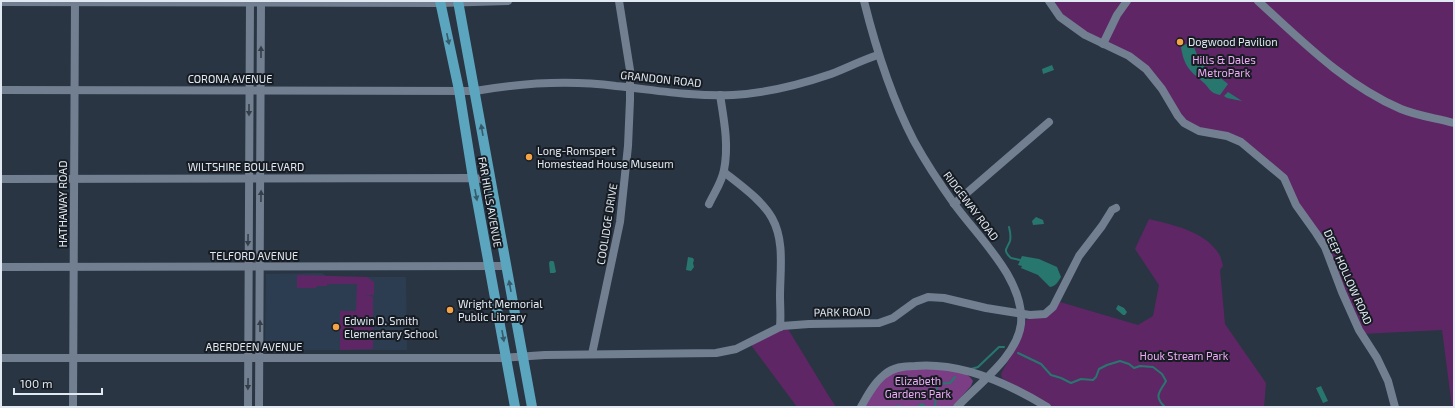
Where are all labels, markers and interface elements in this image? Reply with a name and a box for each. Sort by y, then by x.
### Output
one-way arrow [446,33,452,45]
place label: Dogwood Pavilion [1188,35,1278,48]
marker: Dogwood Pavilion [1175,37,1185,47]
one-way arrow [258,45,264,58]
park label: Hills & Dales MetroPark [1192,53,1256,79]
street label: GRANDON ROAD [620,68,702,89]
street label: CORONA AVENUE [188,72,272,85]
one-way arrow [246,104,252,117]
one-way arrow [478,124,484,137]
place label: Long-Romspert Homestead House Museum [537,144,674,170]
marker: Long-Romspert Homestead House Museum [524,152,534,162]
street label: FAR HILLS AVENUE [476,156,505,248]
street label: WILTSHIRE BOULEVARD [188,160,304,173]
street label: HATHAWAY ROAD [56,161,69,247]
street label: RIDGEWAY ROAD [941,169,1002,243]
street label: COOLIDGE DRIVE [594,182,619,265]
one-way arrow [474,188,480,201]
one-way arrow [257,190,264,202]
street label: DEEP HOLLOW ROAD [1322,227,1375,326]
one-way arrow [245,234,251,247]
street label: TELFORD AVENUE [210,249,298,262]
one-way arrow [507,280,513,292]
place label: Wright Memorial Public Library [458,297,543,323]
marker: Wright Memorial Public Library [445,305,455,315]
street label: PARK ROAD [813,305,871,318]
place label: Edwin D. Smith Elementary School [344,314,438,340]
one-way arrow [257,319,263,332]
marker: Edwin D. Smith Elementary School [331,322,341,332]
one-way arrow [500,330,506,342]
street label: ABERDEEN AVENUE [206,340,302,353]
park label: Houk Stream Park [1140,349,1229,362]
scale bar [14,370,102,396]
park label: Elizabeth Gardens Park [885,374,952,400]
text: 100 m [20,376,52,390]
one-way arrow [245,378,251,391]

